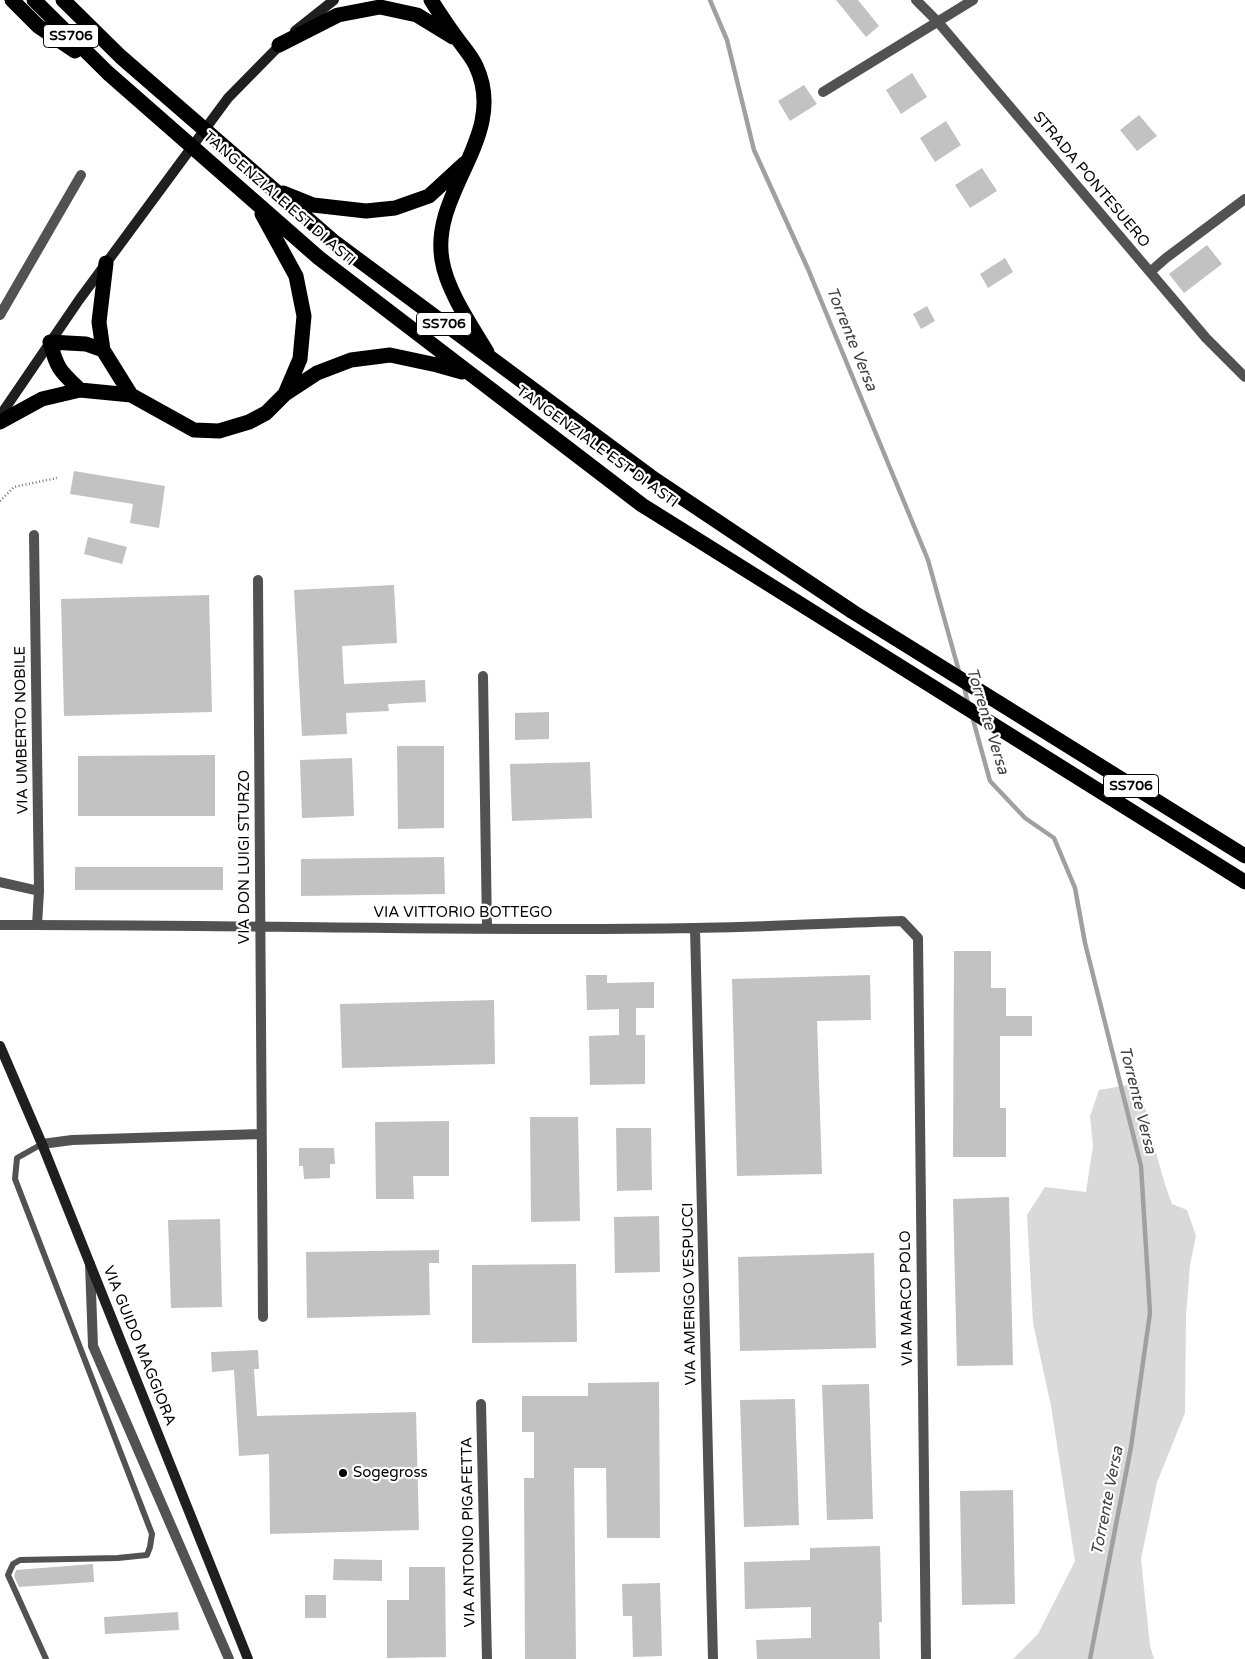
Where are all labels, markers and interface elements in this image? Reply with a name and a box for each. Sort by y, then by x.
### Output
road number: SS706 [44,24,98,48]
street label: STRADA PONTESUERO [1029,108,1153,252]
street label: TANGENZIALE EST DI ASTI [199,128,359,270]
water label: Torrente Versa [821,284,881,394]
road number: SS706 [416,312,472,336]
street label: TANGENZIALE EST DI ASTI [513,382,681,512]
street label: VIA UMBERTO NOBILE [12,646,32,814]
water label: Torrente Versa [962,665,1012,777]
street label: VIA DON LUIGI STURZO [236,770,254,944]
road number: SS706 [1104,774,1158,798]
street label: VIA VITTORIO BOTTEGO [373,904,553,922]
water label: Torrente Versa [1114,1044,1160,1156]
street label: VIA AMERIGO VESPUCCI [679,1202,701,1386]
street label: VIA MARCO POLO [897,1230,917,1366]
street label: VIA GUIDO MAGGIORA [99,1264,179,1428]
street label: VIA ANTONIO PIGAFETTA [458,1437,480,1627]
water label: Torrente Versa [1088,1445,1128,1557]
place label: Sogegross [353,1464,428,1482]
marker: Sogegross [337,1467,349,1479]

